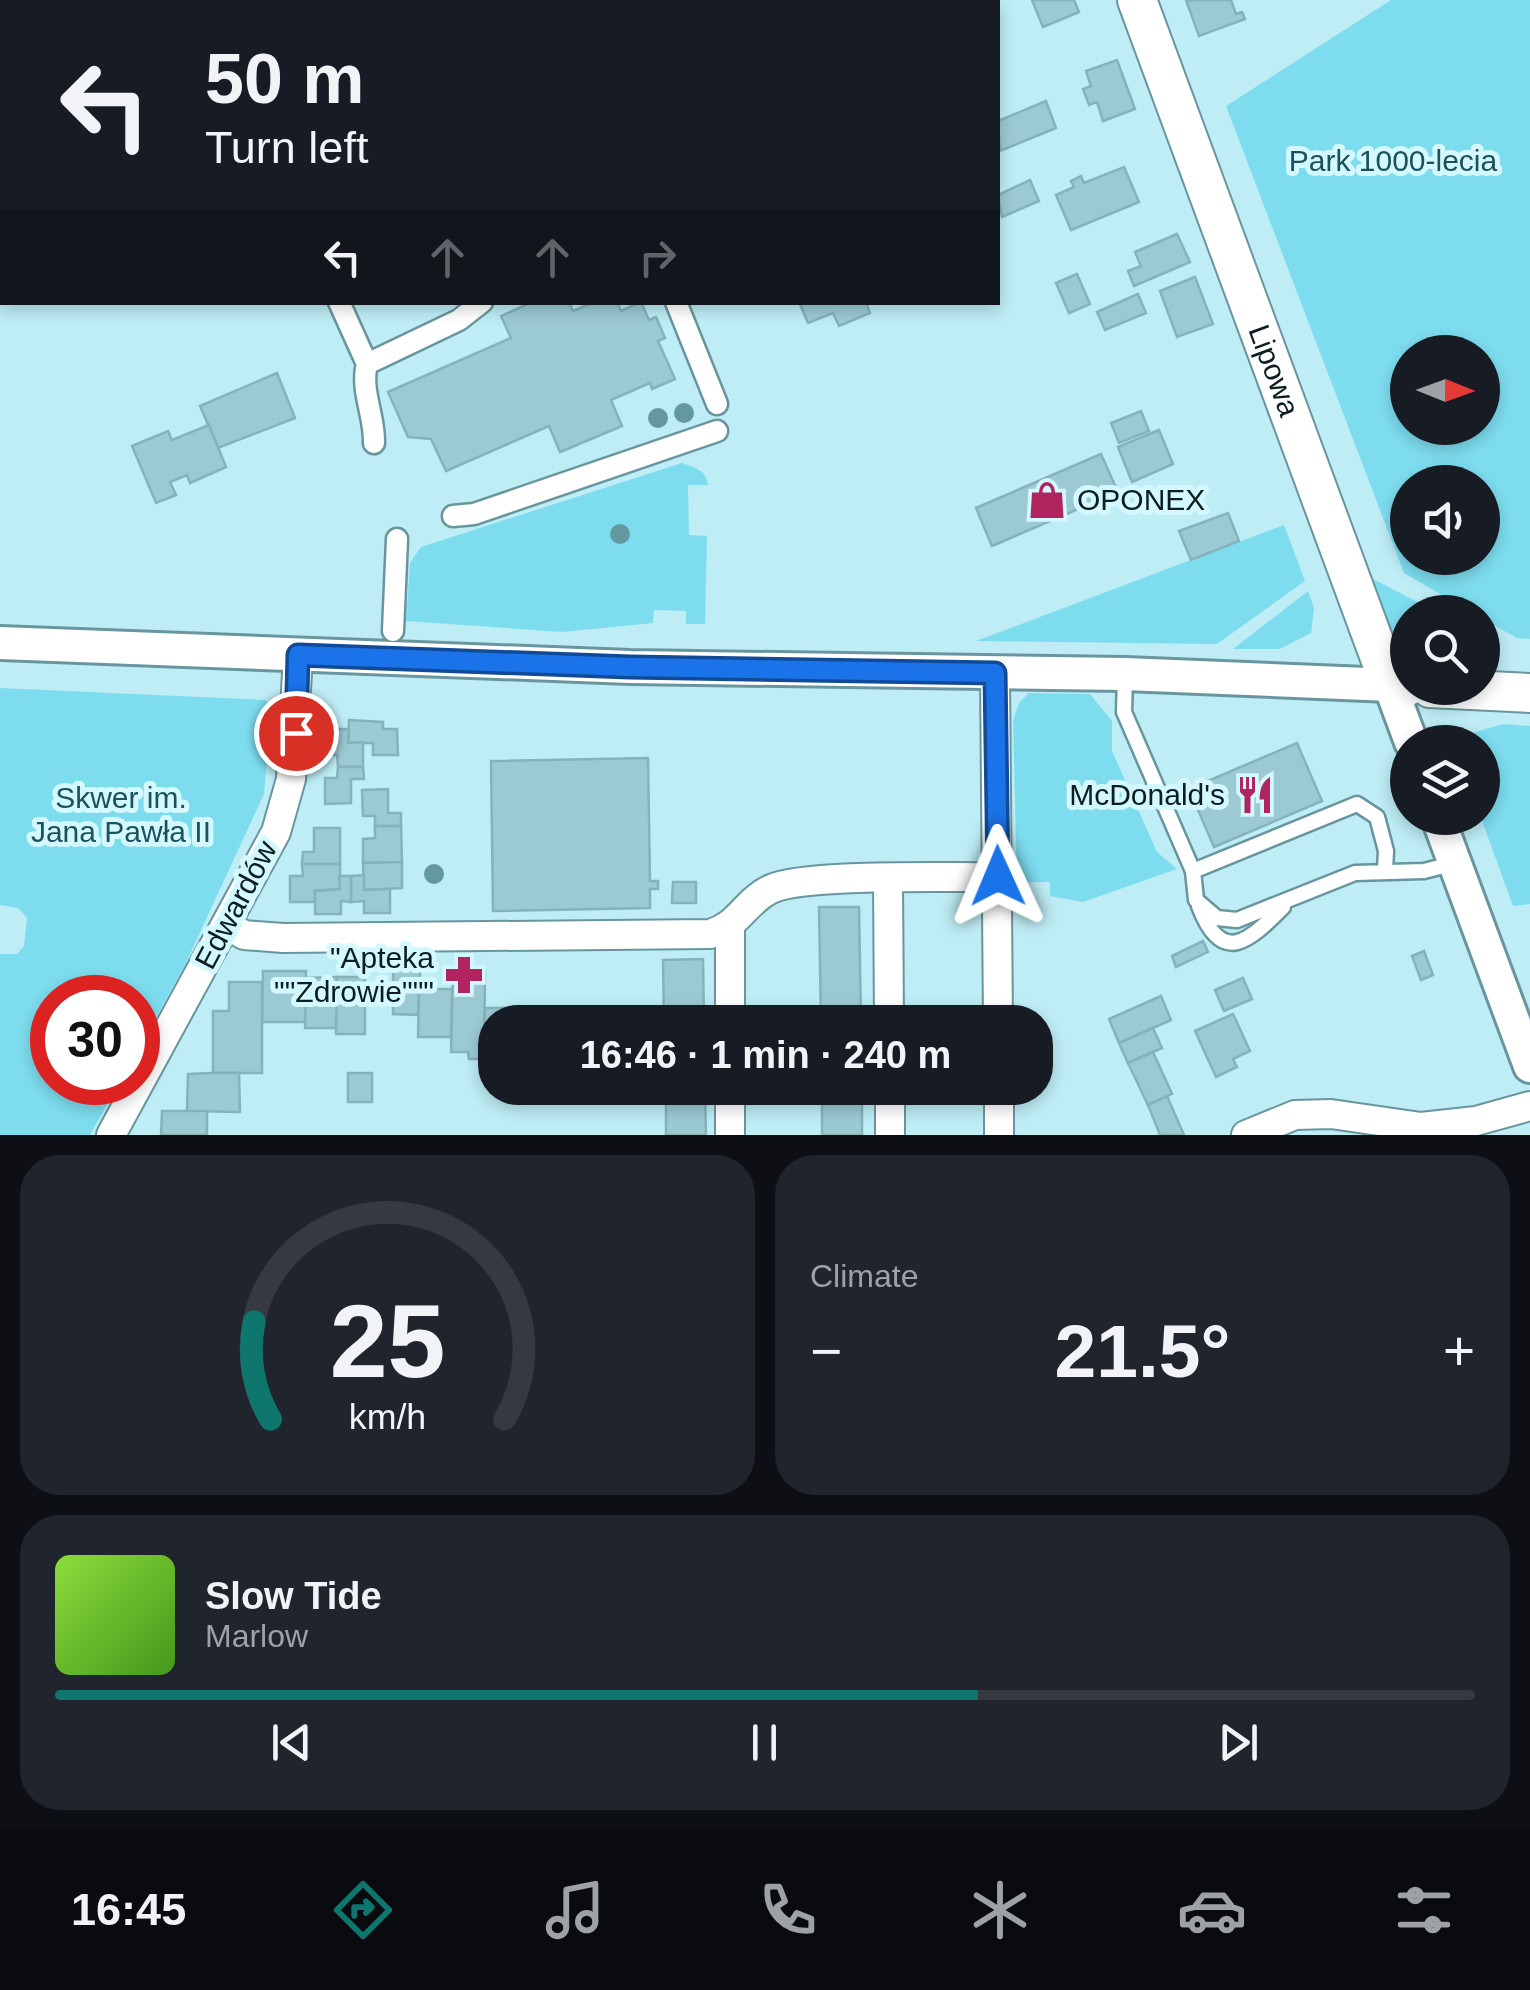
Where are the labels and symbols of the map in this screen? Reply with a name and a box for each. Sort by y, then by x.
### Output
park label: Park 1000-lecia [1289,144,1498,177]
street label: Lipowa [1242,320,1306,421]
north arrow [1390,335,1500,445]
shop icon: OPONEX [1026,479,1068,521]
place label: OPONEX [1077,483,1205,516]
pin [254,691,339,776]
restaurant icon: McDonald's [1234,774,1276,816]
place label: McDonald's [1069,778,1225,811]
park label: Skwer im. Jana Pawła II [31,781,211,848]
position arrow [946,824,1050,928]
street label: Edwardów [188,835,283,974]
place label: "Apteka ""Zdrowie""" [274,941,434,1008]
pharmacy icon: "Apteka ""Zdrowie""" [443,954,485,996]
speed limit sign: 30 [30,975,160,1105]

